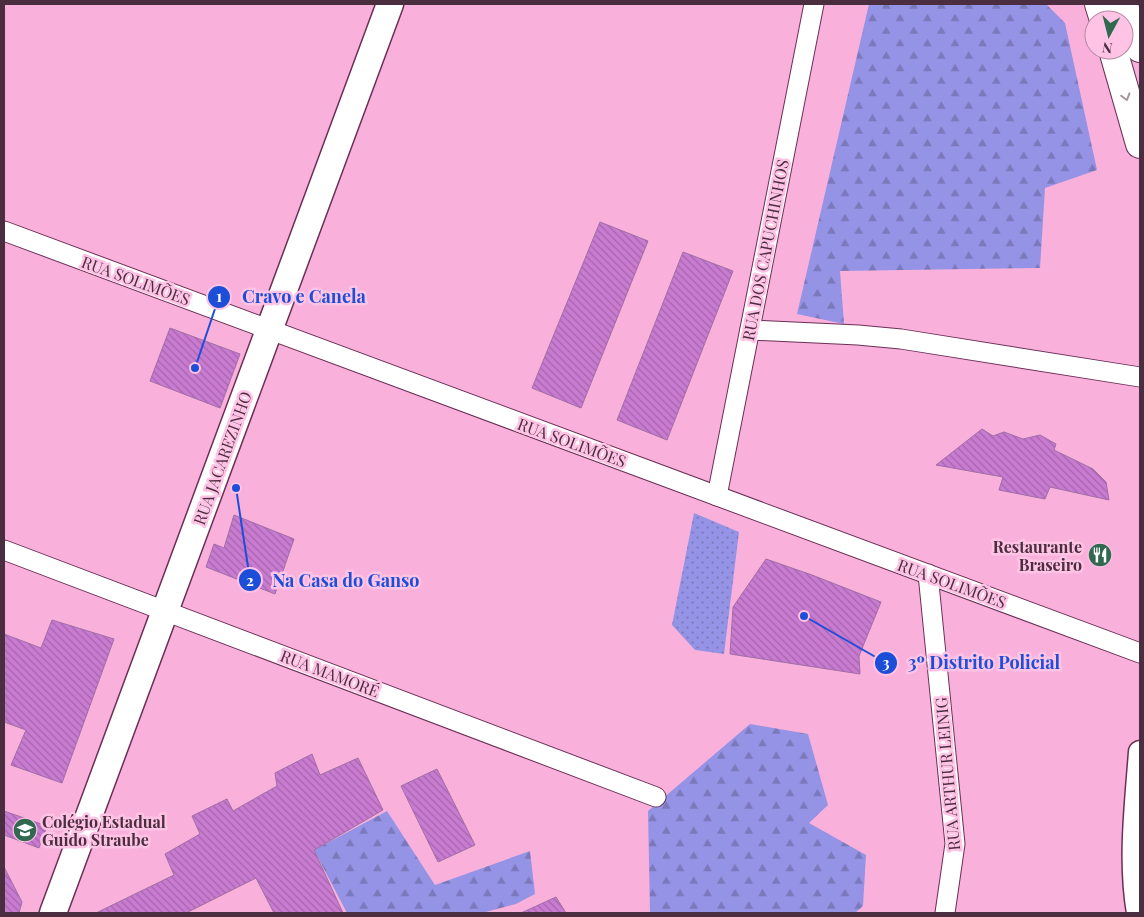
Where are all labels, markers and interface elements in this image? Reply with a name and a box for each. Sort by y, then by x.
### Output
north arrow [1084,10,1134,60]
text: N [1101,38,1114,58]
one-way arrow [1121,92,1131,100]
street label: RUA DOS CAPUCHINHOS [737,158,793,342]
street label: RUA SOLIMÕES [79,251,193,309]
callout: Cravo e Canela [207,281,376,314]
text: Cravo e Canela [242,284,367,308]
text: 1 [216,286,222,306]
street label: RUA JACAREZINHO [188,388,256,528]
street label: RUA SOLIMÕES [515,413,629,471]
place label: Restaurante Braseiro [993,536,1082,575]
restaurant icon: Restaurante Braseiro [1087,542,1113,568]
street label: RUA SOLIMÕES [895,554,1009,612]
callout: Na Casa do Ganso [237,564,430,597]
text: Na Casa do Ganso [272,568,420,592]
text: 2 [246,570,254,590]
street label: RUA MAMORÉ [278,645,382,701]
callout: 3º Distrito Policial [873,646,1071,679]
text: 3º Distrito Policial [908,650,1061,674]
text: 3 [882,652,890,672]
street label: RUA ARTHUR LEINIG [930,696,964,852]
place label: Colégio Estadual Guido Straube [42,811,166,850]
school or university icon: Colégio Estadual Guido Straube [12,817,38,843]

